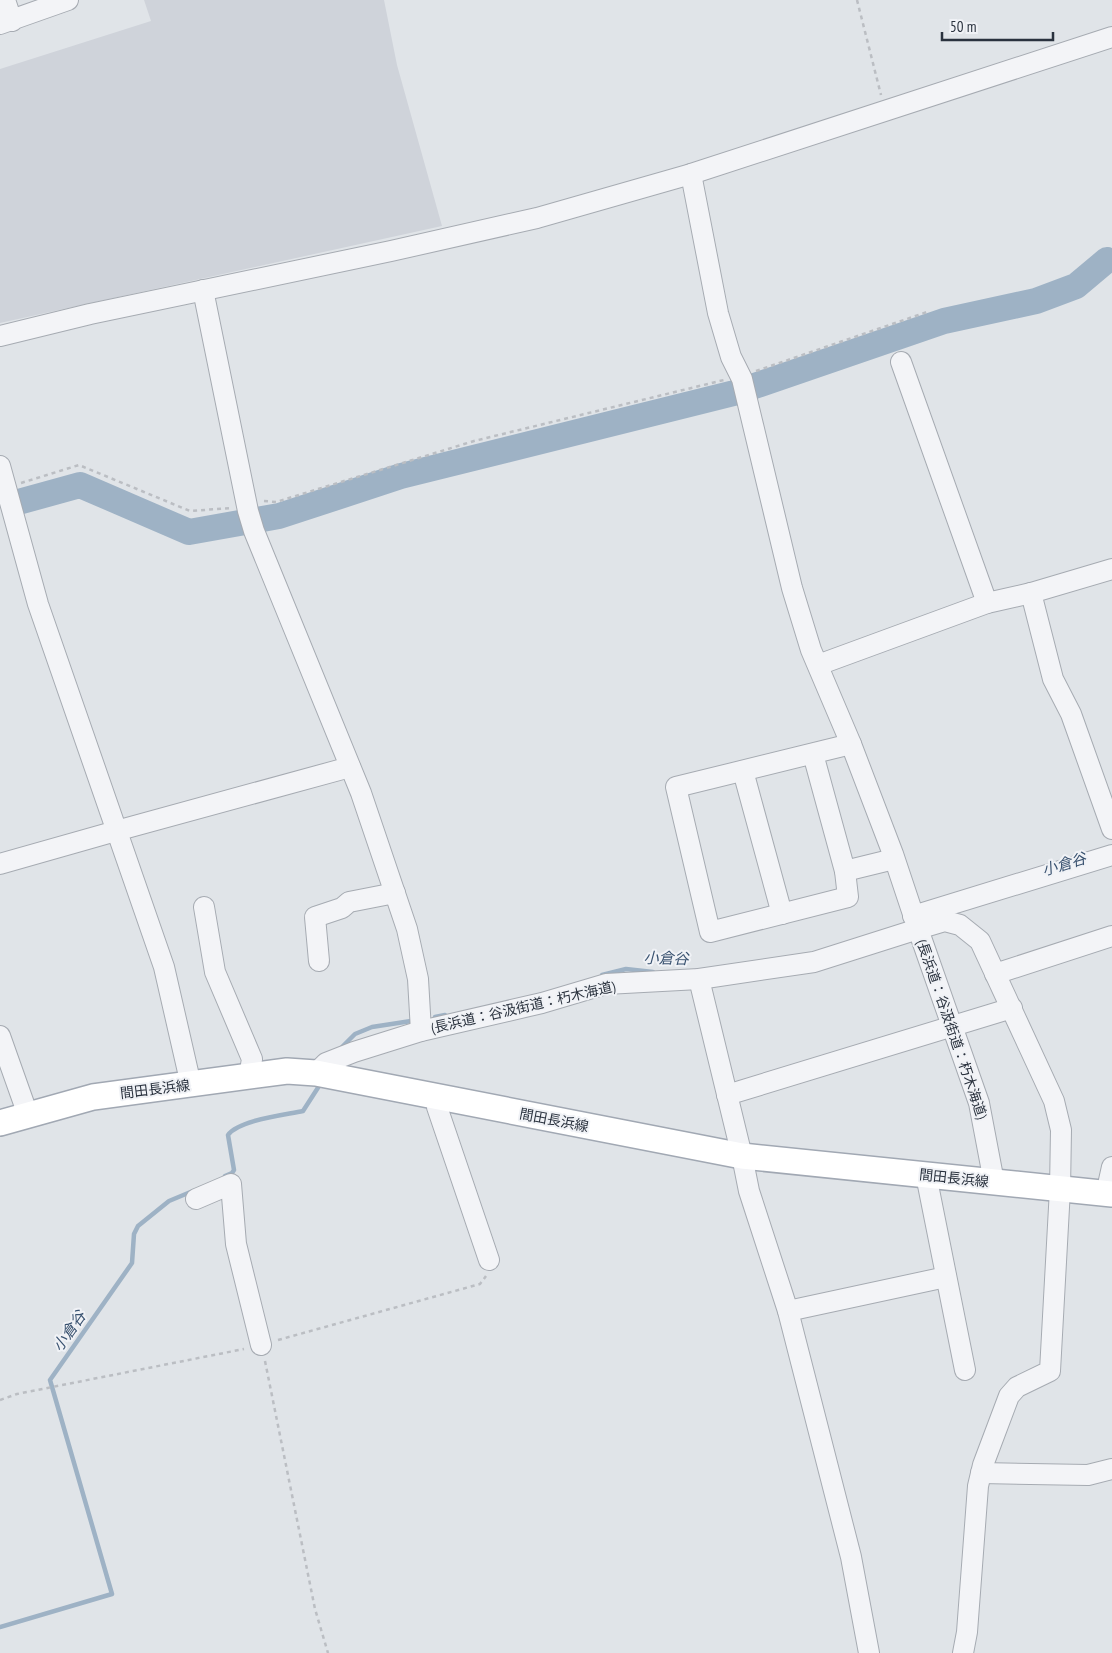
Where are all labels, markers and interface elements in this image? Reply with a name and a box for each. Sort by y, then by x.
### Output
scale bar [942,10,1053,42]
text: 50 m [950,17,976,36]
water label: 小倉谷 [1040,848,1090,880]
street label: (長浜道：谷汲街道：朽木海道) [913,937,991,1122]
water label: 小倉谷 [643,948,691,968]
street label: (長浜道：谷汲街道：朽木海道) [429,977,618,1037]
street label: 間田長浜線 [119,1076,191,1102]
street label: 間田長浜線 [518,1104,590,1136]
street label: 間田長浜線 [918,1165,990,1191]
water label: 小倉谷 [48,1305,91,1355]

